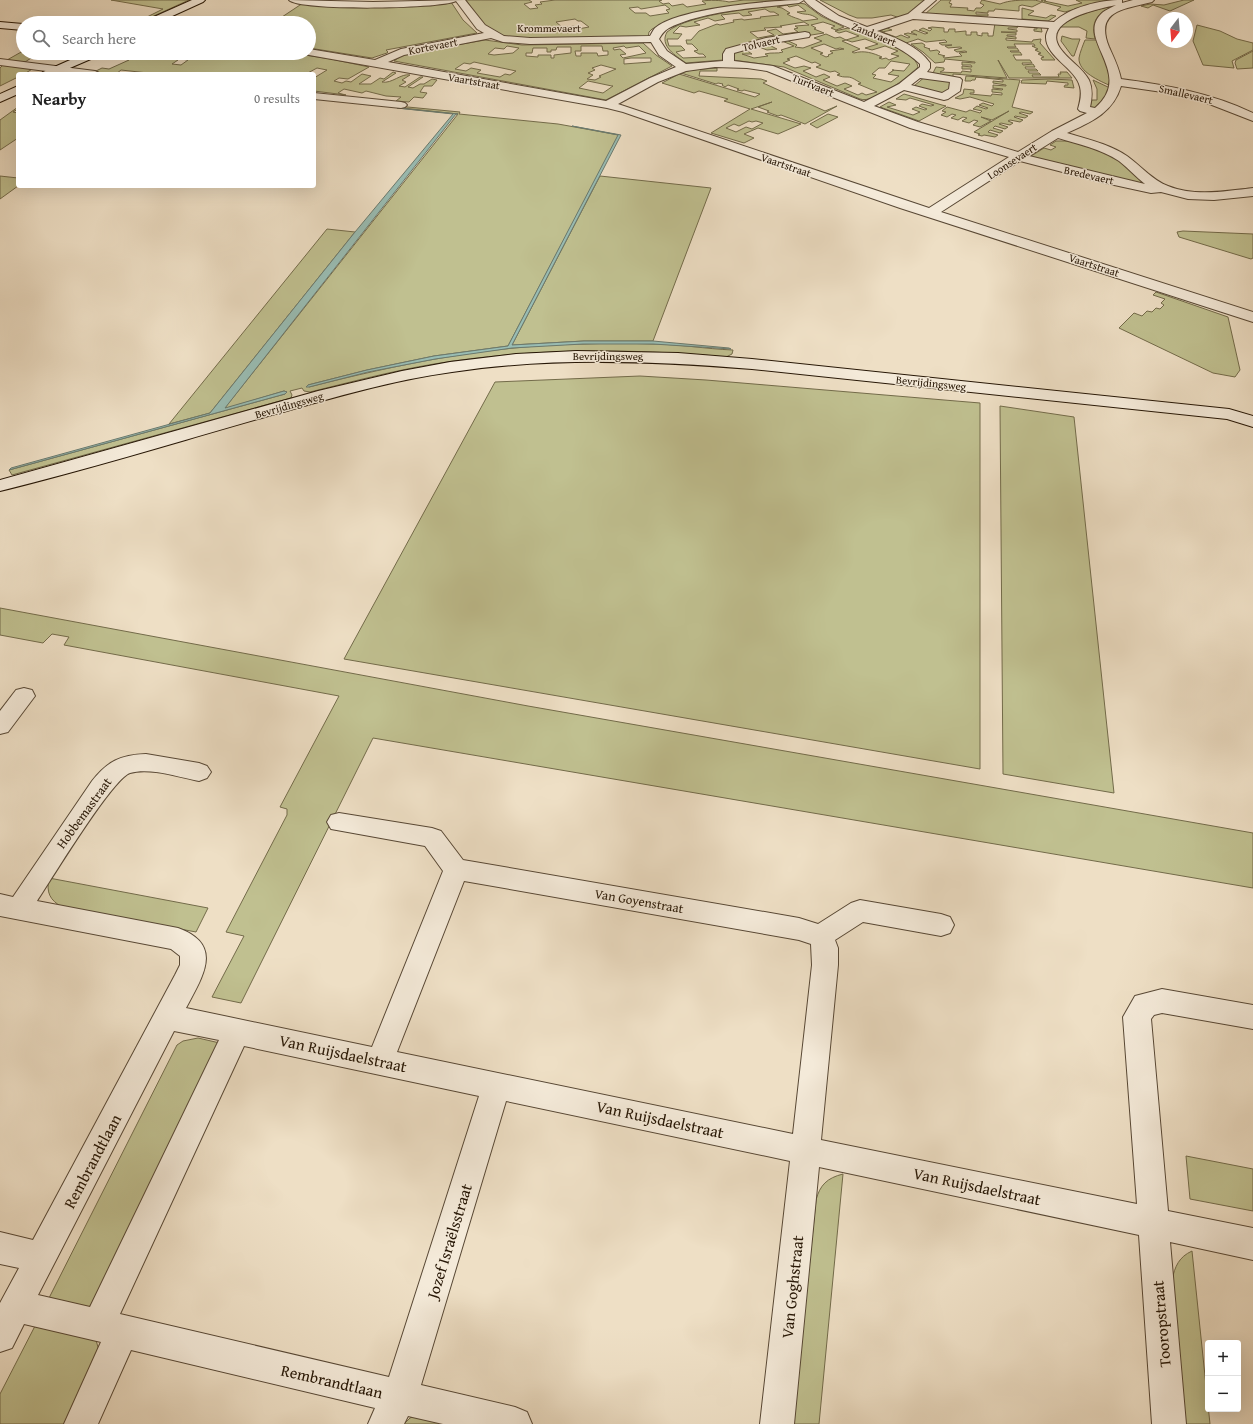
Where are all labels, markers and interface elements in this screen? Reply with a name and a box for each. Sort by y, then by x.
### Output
north arrow [1157,12,1193,48]
search box [16,16,316,60]
street label: Zandvaert [849,18,899,50]
street label: Krommevaert [517,20,581,36]
icon: search [30,27,52,49]
text: Search here [62,28,136,49]
street label: Tolvaert [740,31,782,55]
street label: Kortevaert [407,33,459,59]
street label: Vaartstraat [447,69,501,93]
street label: Turfvaert [790,69,837,101]
street label: Smallevaert [1157,80,1215,108]
text: Nearby [32,86,86,111]
text: 0 results [254,89,300,108]
street label: Loonsevaert [984,139,1040,183]
street label: Vaartstraat [759,149,813,181]
street label: Bredevaert [1062,161,1116,189]
street label: Vaartstraat [1067,249,1121,281]
street label: Bevrijdingsweg [573,348,644,364]
street label: Bevrijdingsweg [895,371,967,395]
street label: Bevrijdingsweg [253,387,326,422]
street label: Hobbemastraat [52,773,116,852]
street label: Van Goyenstraat [593,884,685,918]
street label: Van Ruijsdaelstraat [277,1028,409,1078]
street label: Van Ruijsdaelstraat [594,1094,726,1144]
street label: Rembrandtlaan [57,1110,127,1212]
street label: Van Ruijsdaelstraat [911,1161,1043,1211]
street label: Jozef Israëlsstraat [420,1180,478,1303]
street label: Van Goghstraat [775,1234,809,1340]
street label: Tooropstraat [1145,1279,1177,1368]
map controls [1205,1340,1241,1412]
button: + [1205,1340,1241,1376]
street label: Rembrandtlaan [279,1358,385,1404]
button: − [1205,1376,1241,1412]

